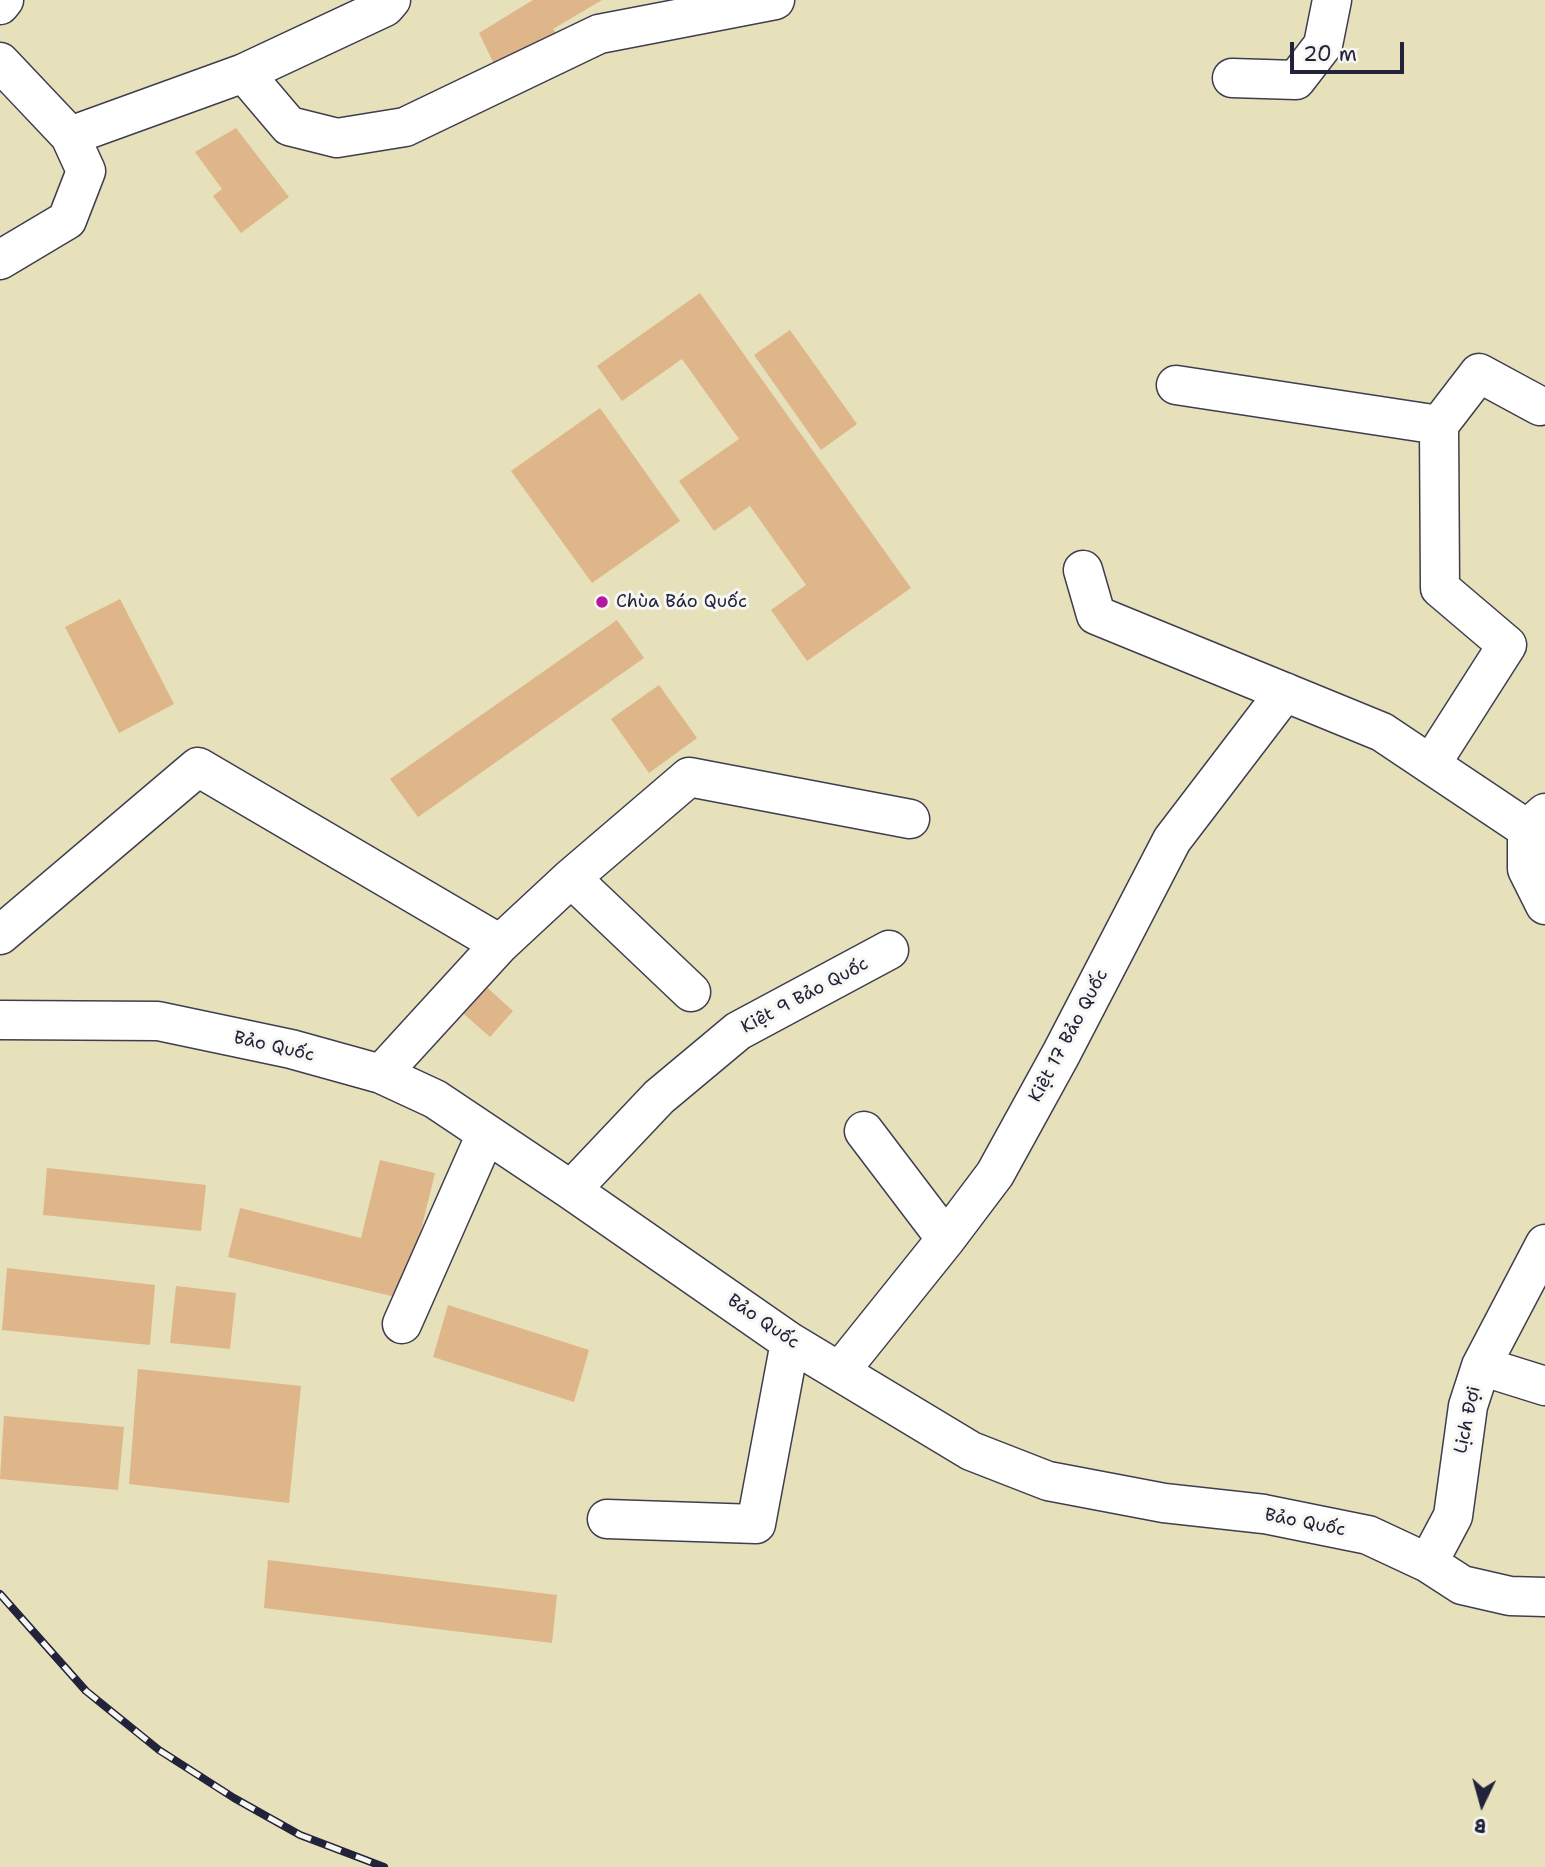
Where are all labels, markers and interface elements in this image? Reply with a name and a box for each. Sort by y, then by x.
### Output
scale bar [1293,28,1407,72]
text: 20 m [1303,40,1357,68]
place label: Chùa Báo Quốc [616,591,747,613]
marker: Chùa Báo Quốc [594,594,610,610]
street label: Kiệt 9 Bảo Quốc [738,953,872,1039]
street label: Kiệt 17 Bảo Quốc [1025,966,1113,1106]
street label: Bảo Quốc [232,1027,316,1067]
street label: Bảo Quốc [723,1290,803,1354]
street label: Lịch Đợi [1450,1384,1486,1456]
street label: Bảo Quốc [1263,1505,1347,1541]
north arrow [1447,1769,1517,1839]
text: B [1473,1812,1487,1838]

